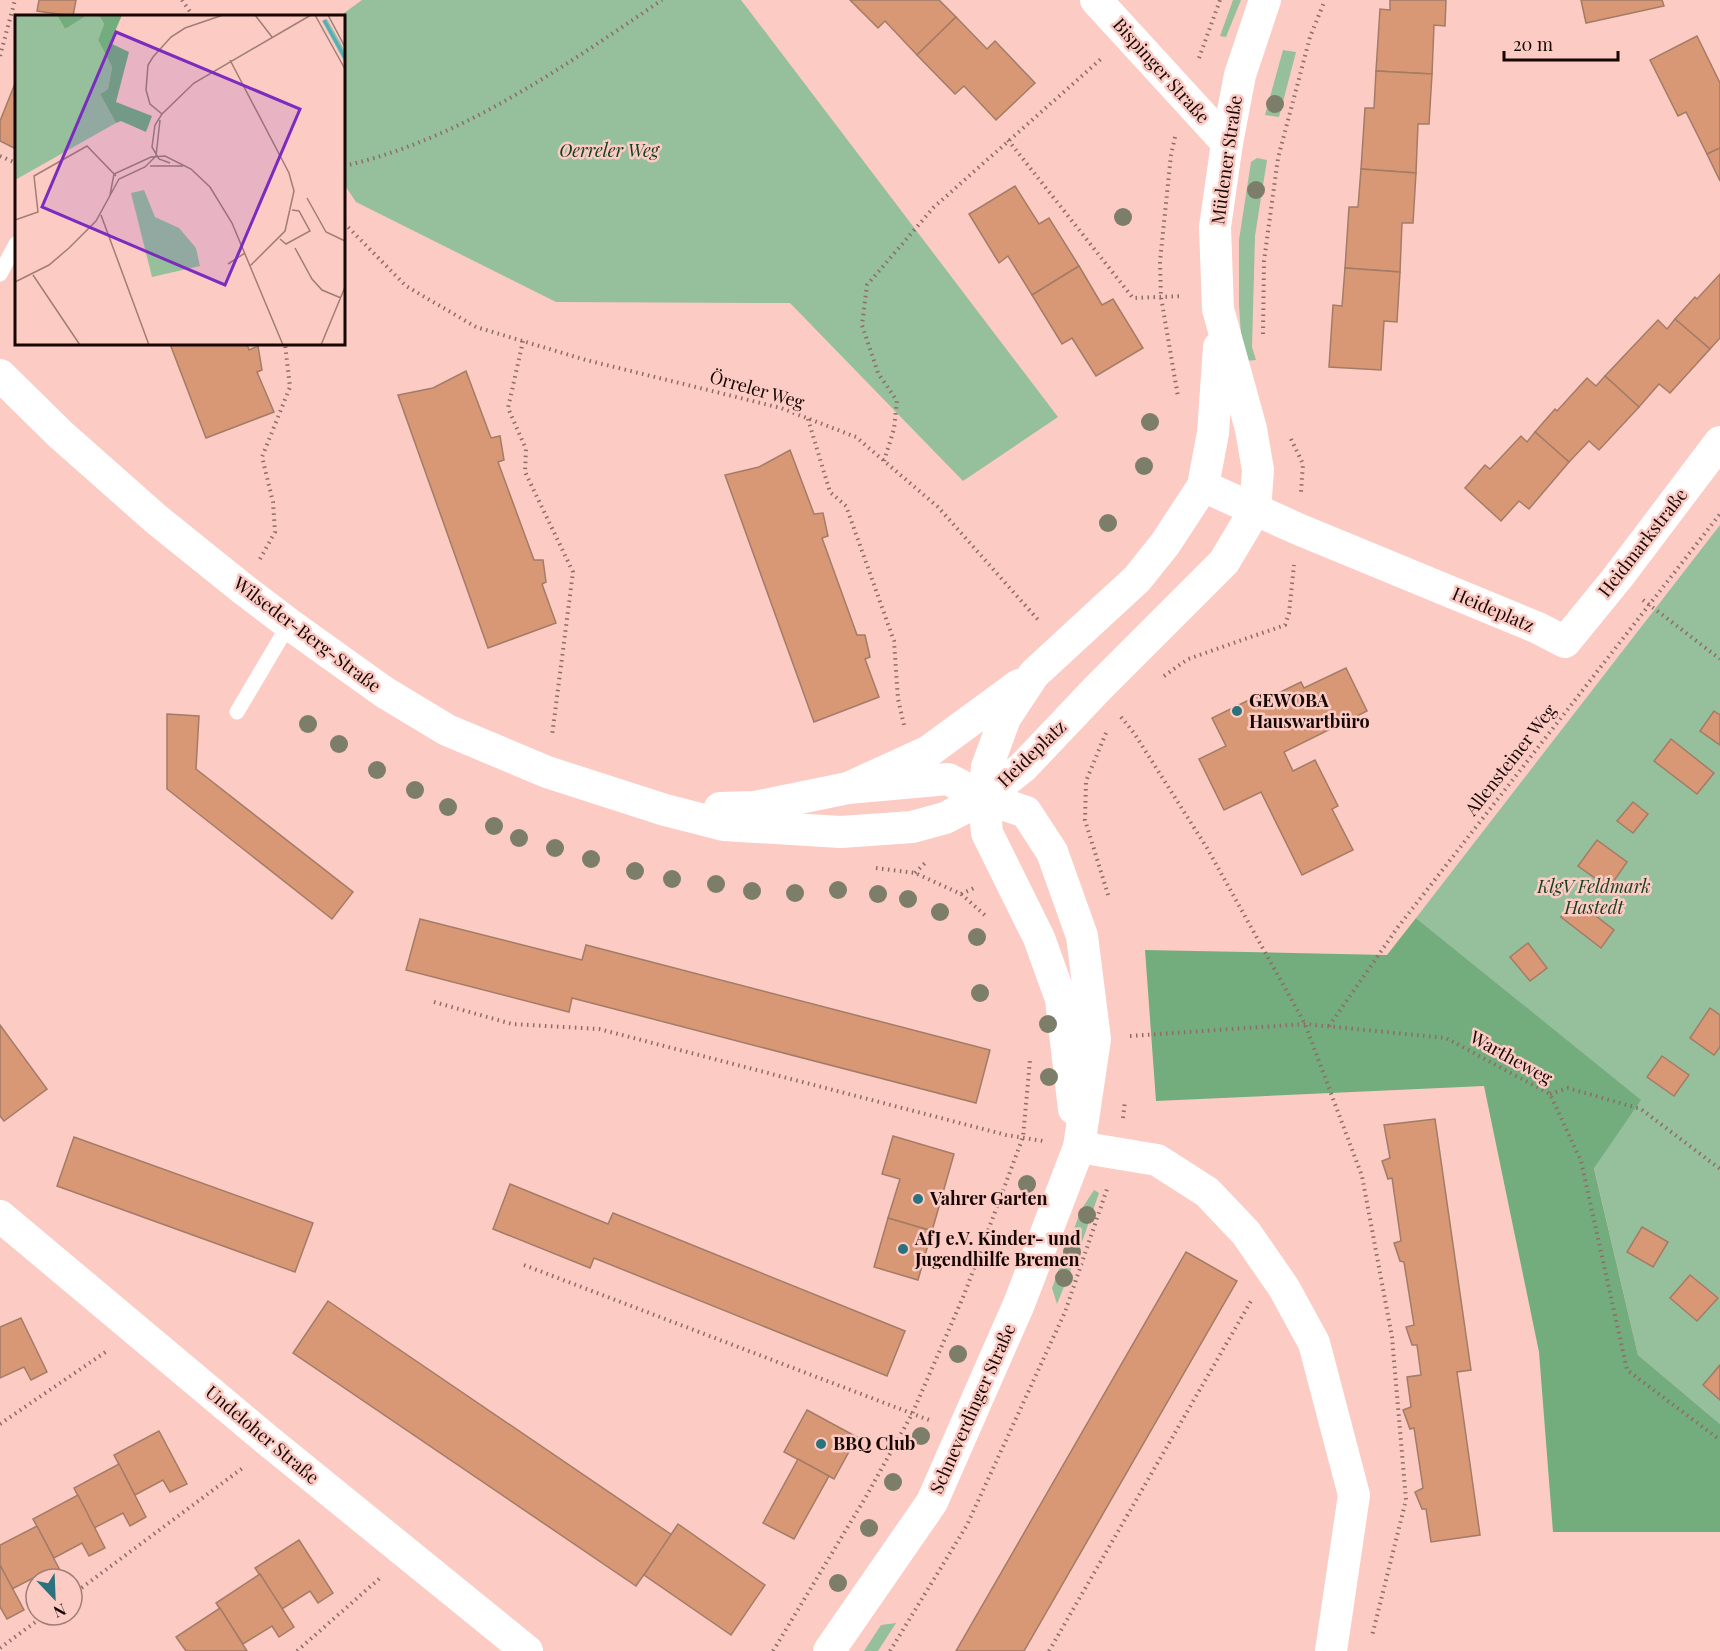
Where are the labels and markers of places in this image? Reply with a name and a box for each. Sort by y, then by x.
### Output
place label: GEWOBA Hauswartbüro [1249,688,1370,733]
marker: GEWOBA Hauswartbüro [1230,704,1244,718]
place label: Vahrer Garten [929,1186,1048,1210]
marker: Vahrer Garten [911,1192,925,1206]
place label: AfJ e.V. Kinder- und Jugendhilfe Bremen [914,1226,1081,1271]
marker: AfJ e.V. Kinder- und Jugendhilfe Bremen [896,1242,910,1256]
place label: BBQ Club [833,1431,915,1455]
marker: BBQ Club [814,1437,828,1451]

